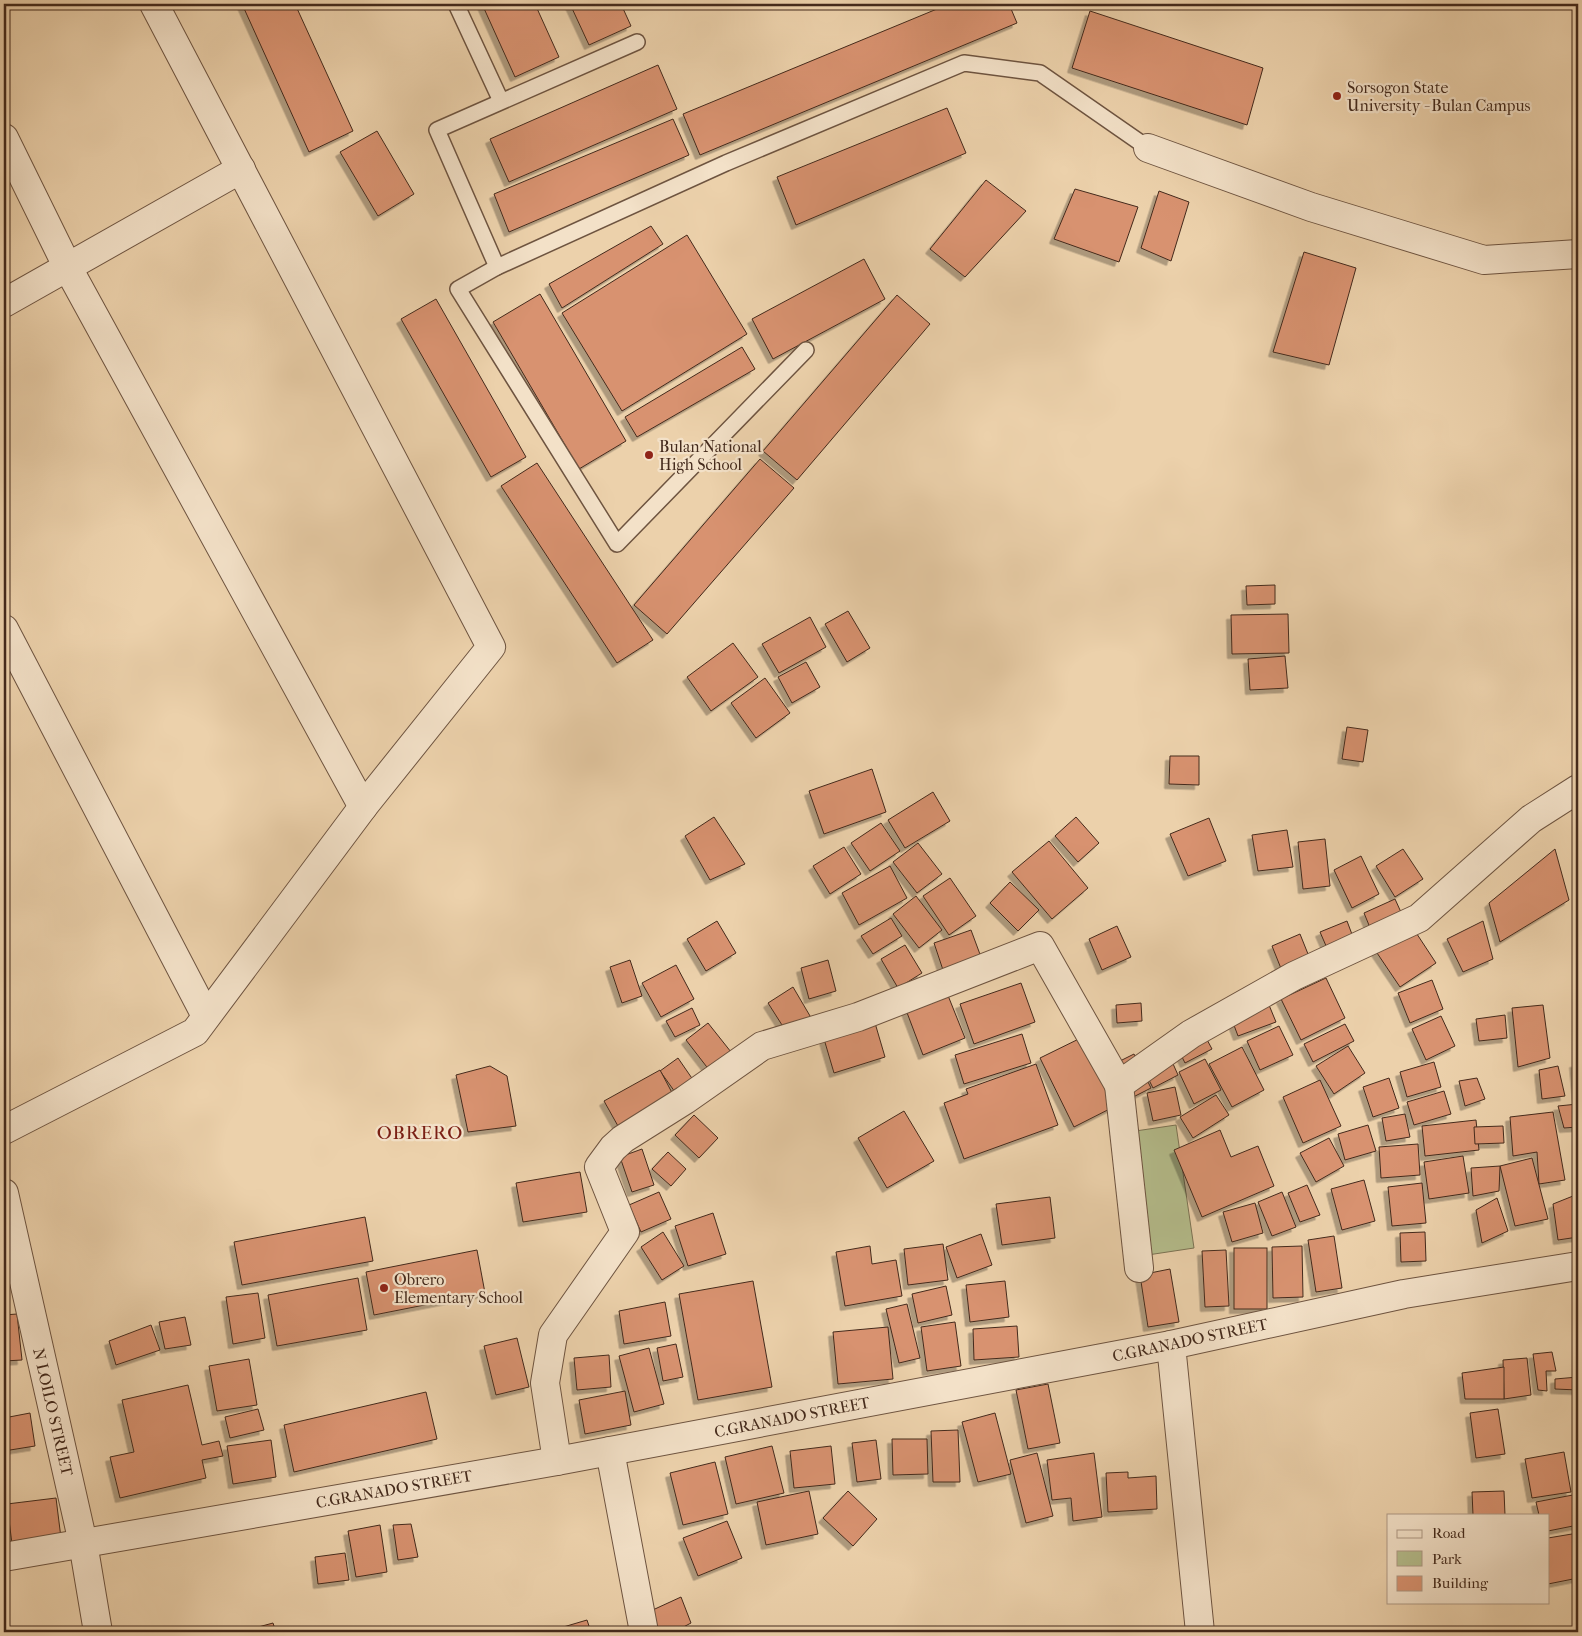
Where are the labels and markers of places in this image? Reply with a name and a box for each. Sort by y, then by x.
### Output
place label: Sorsogon State University - Bulan Campus [1347,78,1530,115]
marker: Sorsogon State University - Bulan Campus [1331,90,1343,102]
place label: Bulan National High School [659,437,762,474]
marker: Bulan National High School [643,449,655,461]
place label: Obrero Elementary School [394,1270,523,1307]
marker: Obrero Elementary School [378,1282,390,1294]

